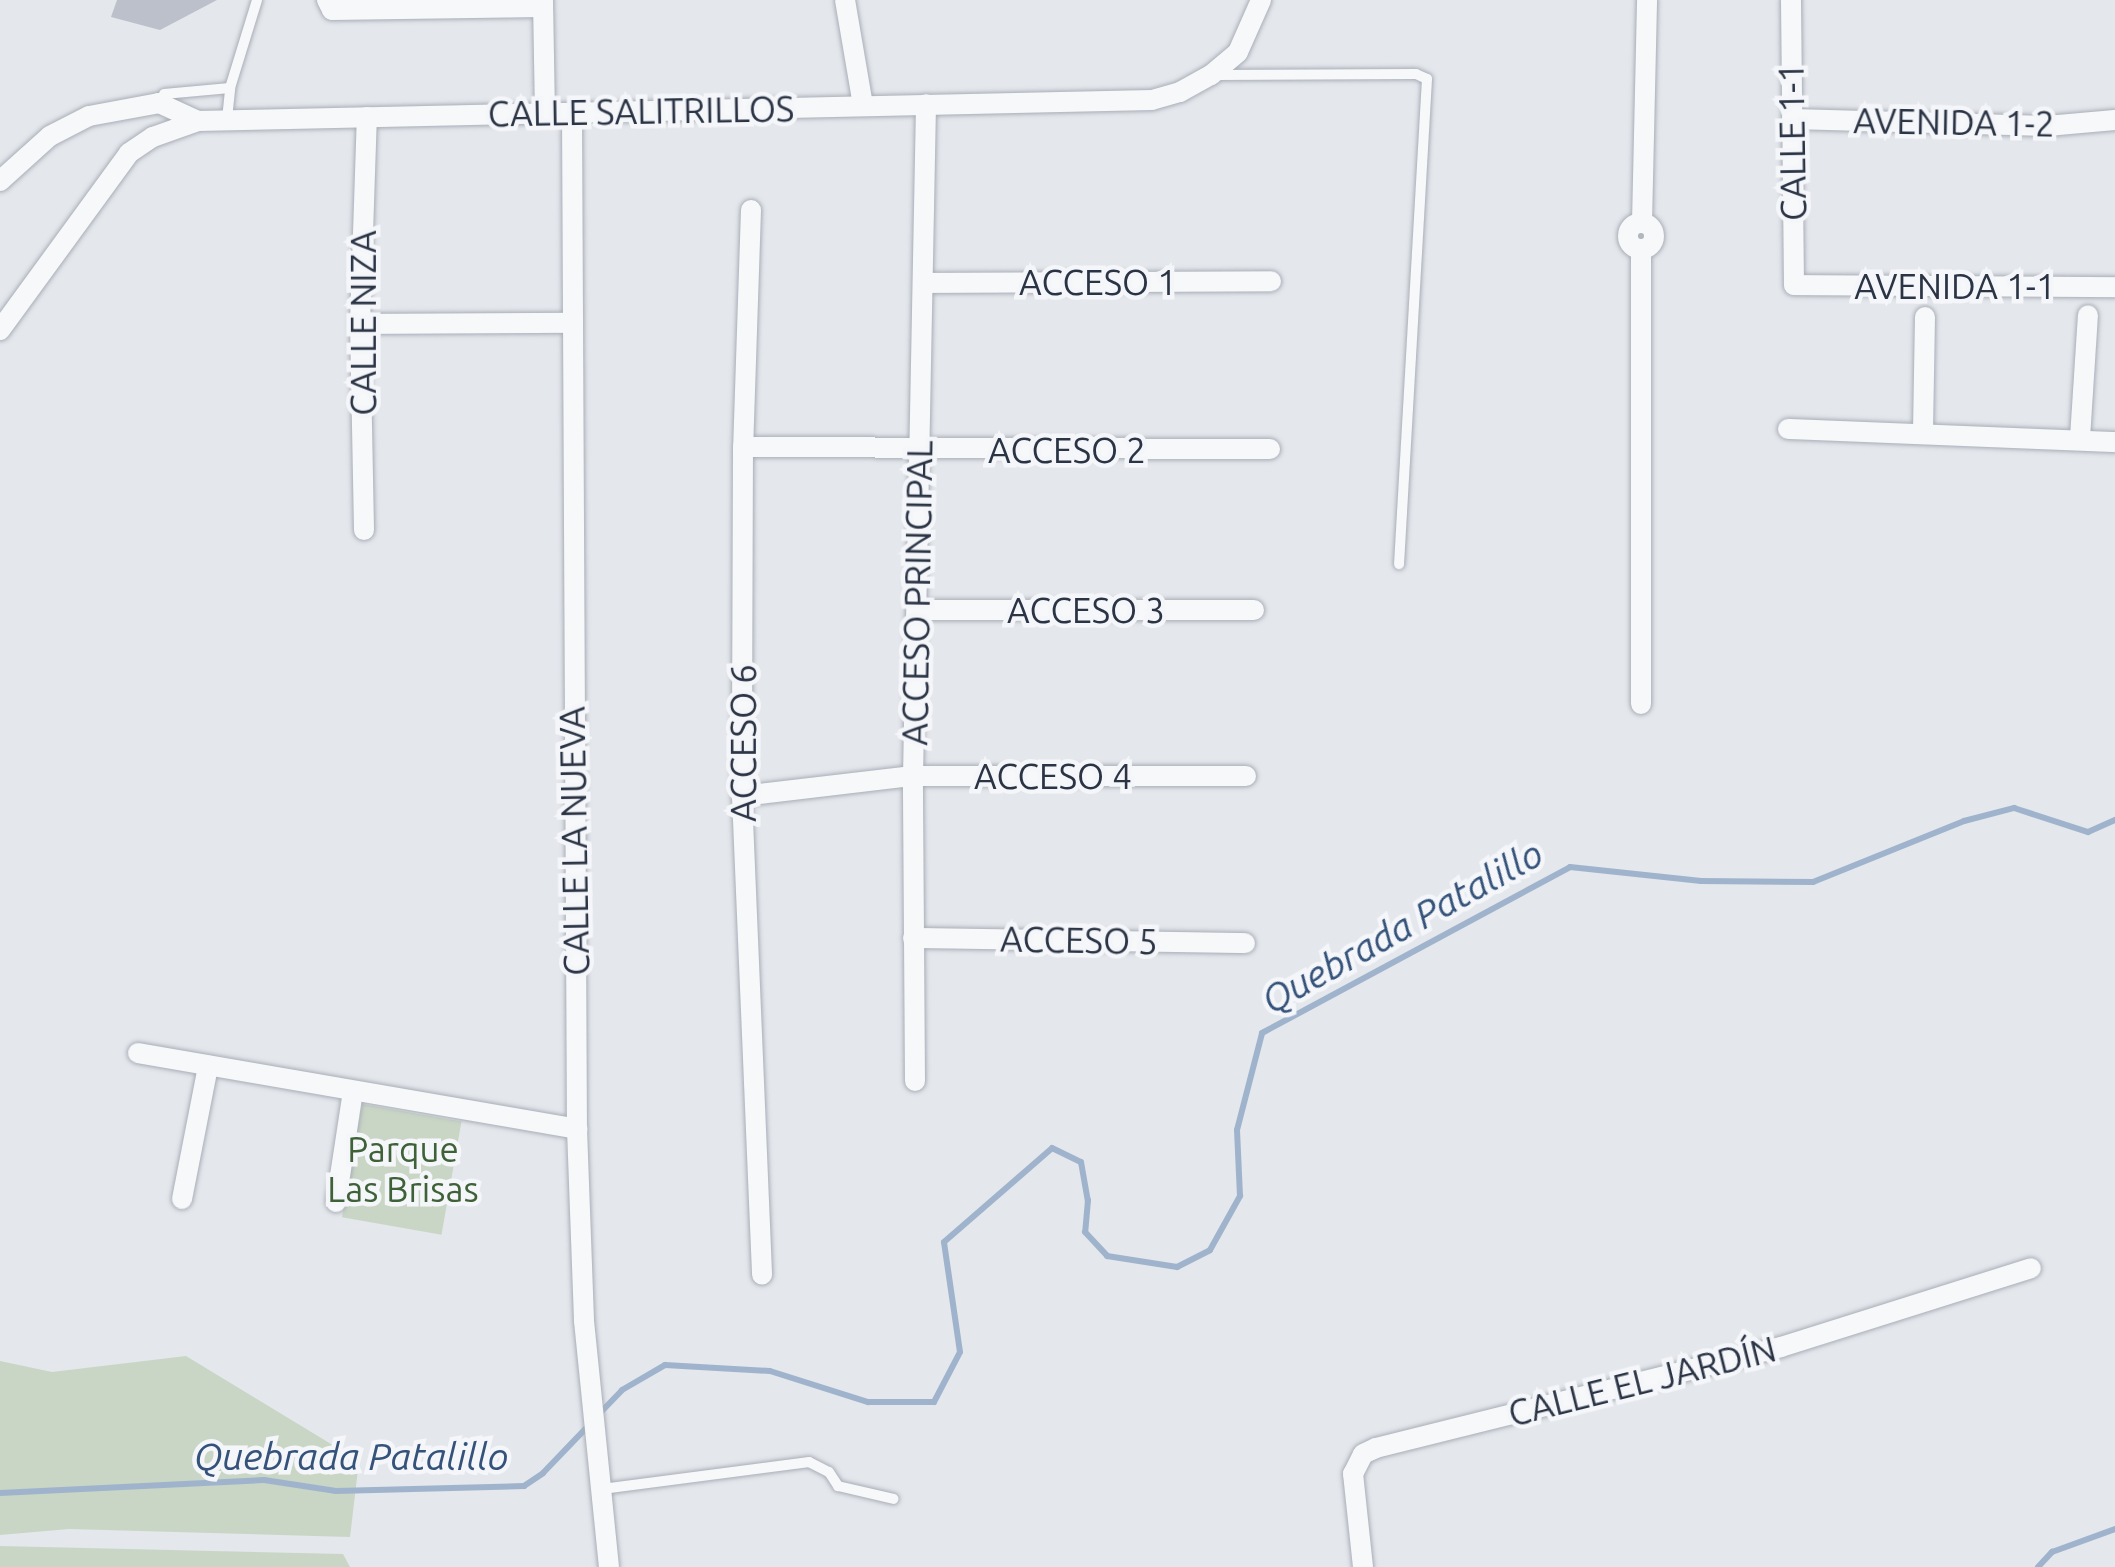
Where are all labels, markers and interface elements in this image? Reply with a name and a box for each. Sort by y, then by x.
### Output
street label: CALLE 1-1 [1770,63,1814,221]
street label: CALLE SALITRILLOS [487,87,795,135]
street label: AVENIDA 1-2 [1853,99,2055,145]
street label: CALLE NIZA [342,230,384,416]
street label: ACCESO 1 [1019,261,1177,303]
street label: AVENIDA 1-1 [1854,265,2056,307]
street label: ACCESO 2 [988,429,1146,471]
street label: ACCESO PRINCIPAL [893,440,941,746]
street label: ACCESO 3 [1007,589,1165,631]
street label: ACCESO 6 [722,664,764,822]
street label: CALLE LA NUEVA [551,706,597,976]
street label: ACCESO 4 [974,755,1132,797]
water label: Quebrada Patalillo [1253,831,1551,1023]
street label: ACCESO 5 [1000,918,1158,962]
park label: Parque Las Brisas [327,1128,479,1210]
street label: CALLE EL JARDÍN [1504,1327,1780,1435]
water label: Quebrada Patalillo [194,1434,508,1480]

